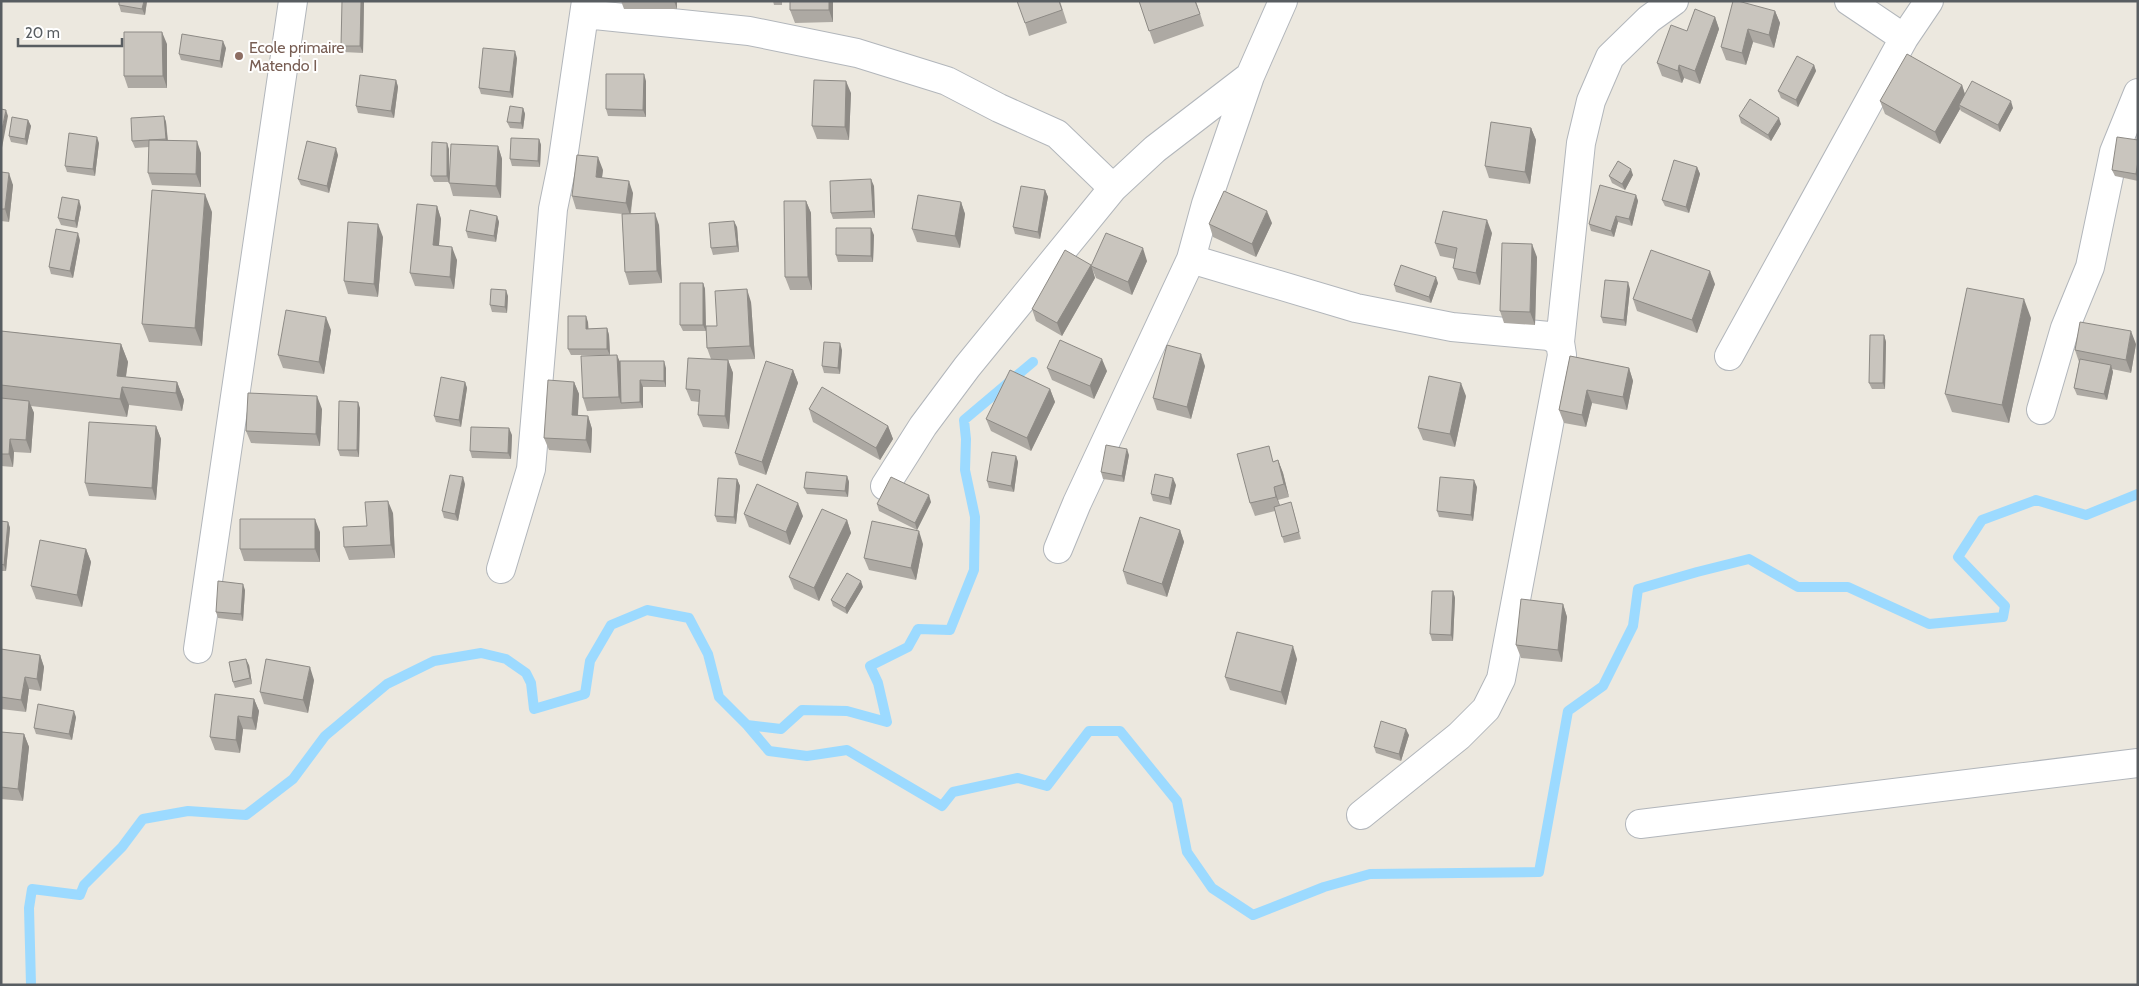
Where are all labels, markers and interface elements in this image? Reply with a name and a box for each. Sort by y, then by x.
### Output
scale bar [18,15,121,47]
text: 20 m [25,24,60,42]
place label: Ecole primaire Matendo I [249,38,345,75]
marker: Ecole primaire Matendo I [233,50,245,62]

